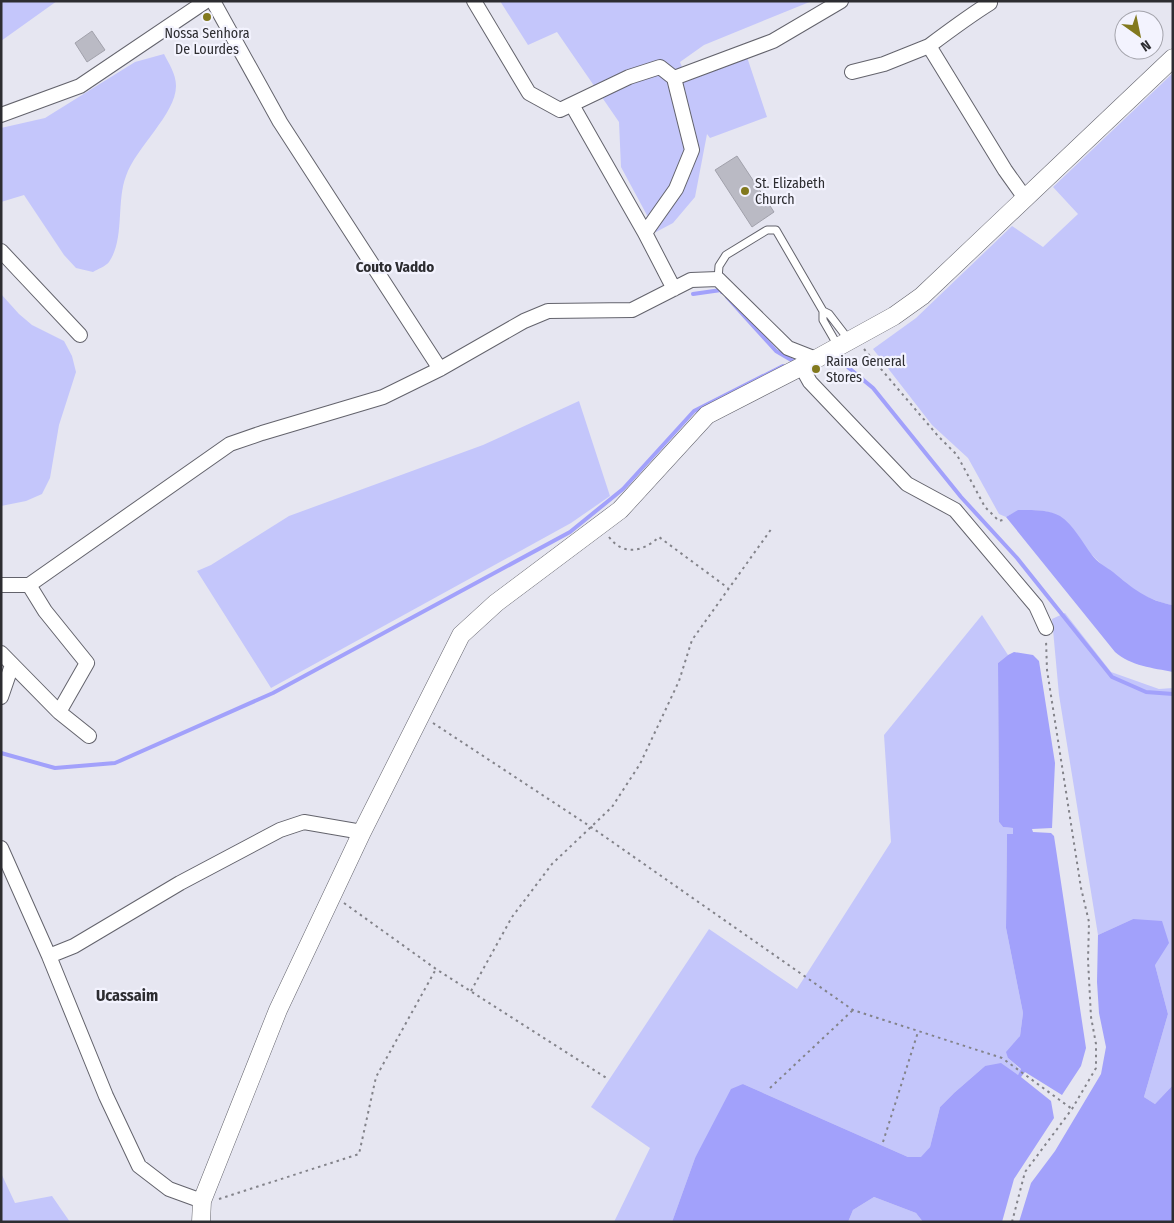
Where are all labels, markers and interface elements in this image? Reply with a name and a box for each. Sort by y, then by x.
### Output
north arrow [1114,10,1164,60]
marker: Nossa Senhora De Lourdes [201,11,213,23]
place label: Nossa Senhora De Lourdes [164,25,250,58]
text: N [1138,36,1154,55]
place label: St. Elizabeth Church [755,175,825,208]
marker: St. Elizabeth Church [739,185,751,197]
district label: Couto Vaddo [356,258,434,276]
place label: Raina General Stores [826,353,906,386]
marker: Raina General Stores [810,363,822,375]
district label: Ucassaim [96,986,158,1005]

